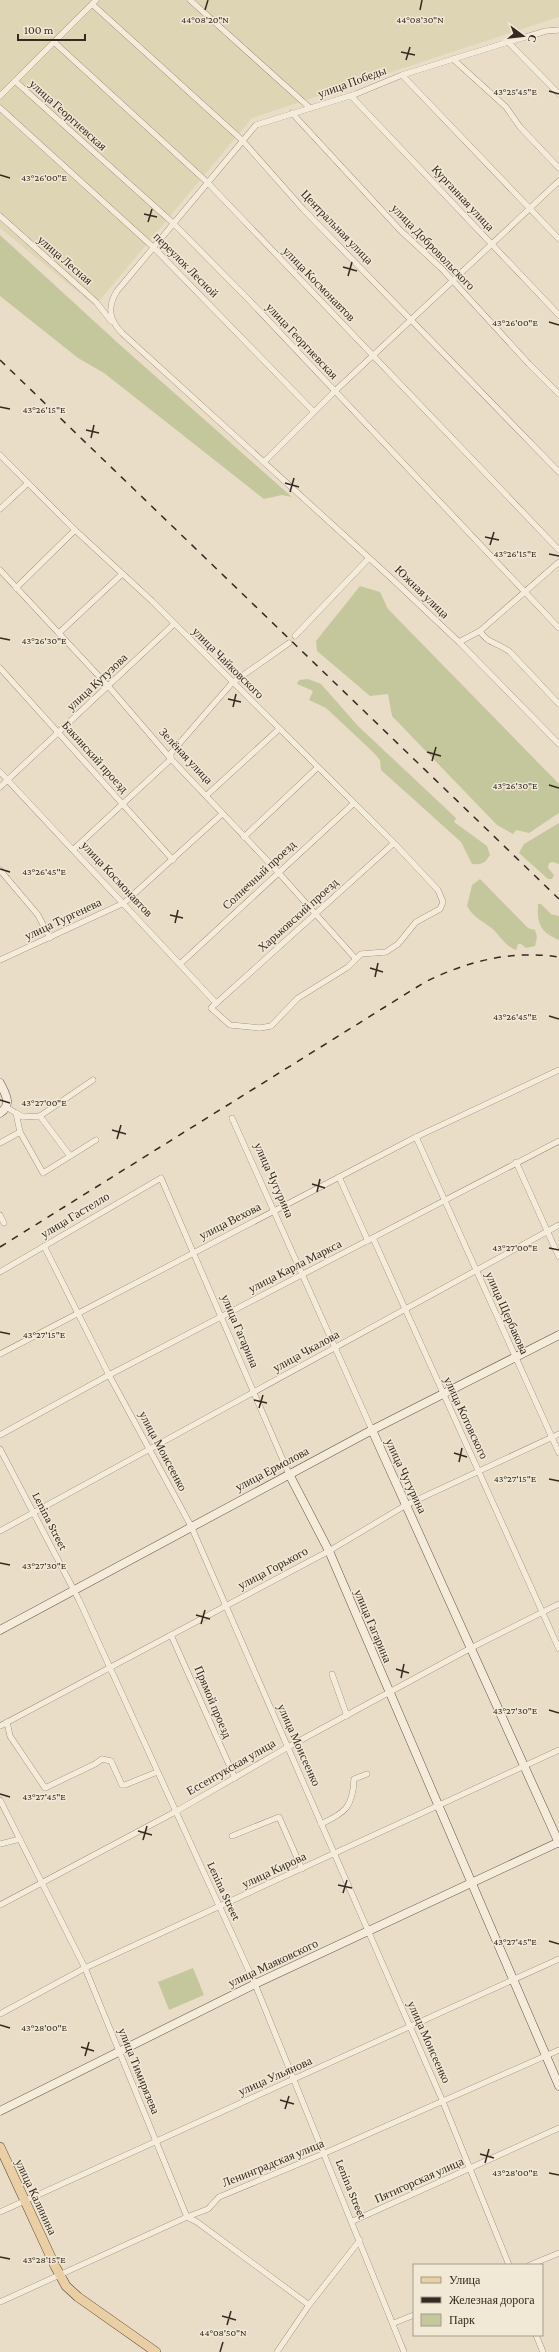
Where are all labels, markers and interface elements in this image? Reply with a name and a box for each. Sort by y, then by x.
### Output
text: 44°08'20"N [181,14,229,25]
text: 44°08'30"N [396,14,444,25]
scale bar [18,16,85,42]
north arrow [503,16,543,56]
text: 100 m [24,23,54,37]
text: С [526,33,539,44]
street label: улица Победы [316,63,388,101]
street label: улица Георгиевская [26,77,110,154]
text: 43°25'45"E [493,86,537,97]
street label: Курганная улица [429,162,498,234]
text: 43°26'00"E [21,172,67,183]
street label: Центральная улица [298,187,376,268]
street label: улица Добровольского [388,201,478,293]
street label: переулок Лесной [151,230,222,301]
street label: улица Лесная [35,232,96,288]
street label: улица Космонавтов [280,244,358,324]
street label: улица Георгиевская [263,300,341,382]
text: 43°26'00"E [492,317,538,328]
text: 43°26'15"E [23,404,66,415]
text: 43°26'15"E [494,548,537,559]
street label: Южная улица [392,563,452,622]
street label: улица Чайковского [189,624,267,702]
text: 43°26'30"E [22,635,67,646]
street label: улица Кутузова [64,650,131,714]
street label: Бакинский проезд [59,718,131,796]
street label: Зелёная улица [156,725,216,788]
text: 43°26'30"E [493,780,538,791]
street label: Солнечный проезд [219,837,299,913]
street label: улица Космонавтов [78,838,156,920]
text: 43°26'45"E [22,866,67,877]
street label: Харьковский проезд [255,875,341,955]
street label: улица Тургенева [22,895,104,943]
text: 43°26'45"E [493,1011,538,1022]
text: 43°27'00"E [21,1097,67,1108]
street label: улица Чугурина [251,1140,297,1220]
street label: улица Гастелло [38,1189,112,1241]
street label: улица Вехова [197,1199,264,1243]
street label: улица Карла Маркса [246,1236,345,1296]
text: 43°27'00"E [492,1242,538,1253]
street label: улица Щербакова [483,1270,532,1357]
street label: улица Гагарина [218,1292,262,1370]
street label: улица Чкалова [270,1327,342,1375]
text: 43°27'15"E [23,1329,66,1340]
street label: улица Котовского [441,1375,491,1461]
street label: улица Моисеенко [136,1409,190,1493]
street label: улица Чугурина [383,1436,430,1516]
street label: улица Ермолова [233,1443,312,1494]
text: 43°27'15"E [494,1473,537,1484]
street label: Lenina Street [29,1490,71,1553]
street label: улица Горького [236,1544,310,1592]
text: 43°27'30"E [22,1560,67,1571]
street label: улица Гагарина [351,1587,395,1665]
street label: Прямой проезд [191,1664,235,1740]
street label: улица Моисеенко [275,1702,323,1788]
text: 43°27'30"E [493,1705,538,1716]
street label: Ессентукская улица [184,1736,278,1798]
text: 43°27'45"E [22,1791,66,1802]
street label: улица Кирова [240,1849,309,1891]
street label: Lenina Street [204,1859,244,1924]
street label: улица Маяковского [226,1936,320,1990]
text: 43°27'45"E [493,1936,537,1947]
street label: улица Моисеенко [405,1999,453,2085]
text: 43°28'00"E [21,2022,68,2033]
street label: улица Тимирязева [115,2026,163,2117]
street label: улица Ульянова [236,2053,315,2099]
street label: Ленинградская улица [220,2136,327,2190]
street label: Пятигорская улица [372,2154,466,2206]
street label: улица Калинина [12,2157,60,2238]
street label: Lenina Street [333,2157,370,2222]
text: 43°28'00"E [492,2167,539,2178]
text: 43°28'15"E [22,2254,66,2265]
legend [413,2264,543,2336]
text: Улица [449,2273,481,2287]
text: Железная дорога [449,2293,535,2307]
text: Парк [449,2313,475,2327]
text: 44°08'50"N [199,2327,247,2338]

